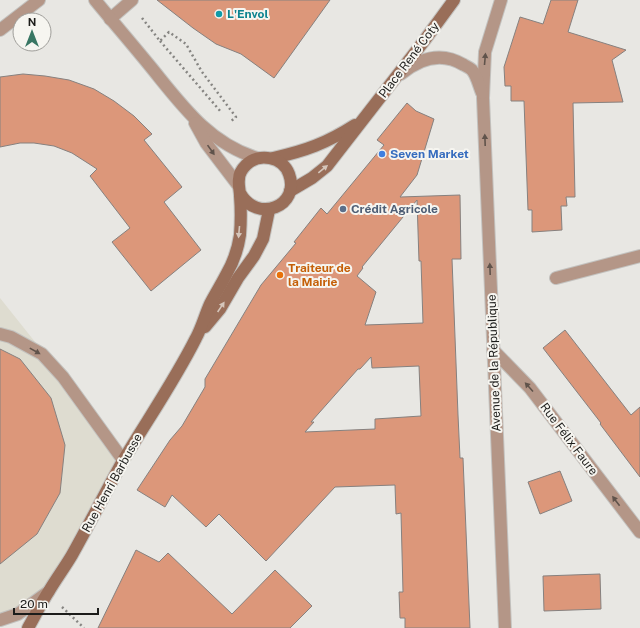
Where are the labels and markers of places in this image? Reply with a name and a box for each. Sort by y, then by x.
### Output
place label: L'Envol [227,7,268,21]
marker: L'Envol [214,9,224,19]
place label: Seven Market [390,147,469,161]
marker: Seven Market [377,149,387,159]
place label: Crédit Agricole [351,202,438,216]
marker: Crédit Agricole [338,204,348,214]
place label: Traiteur de la Mairie [288,261,351,289]
marker: Traiteur de la Mairie [275,270,285,280]

